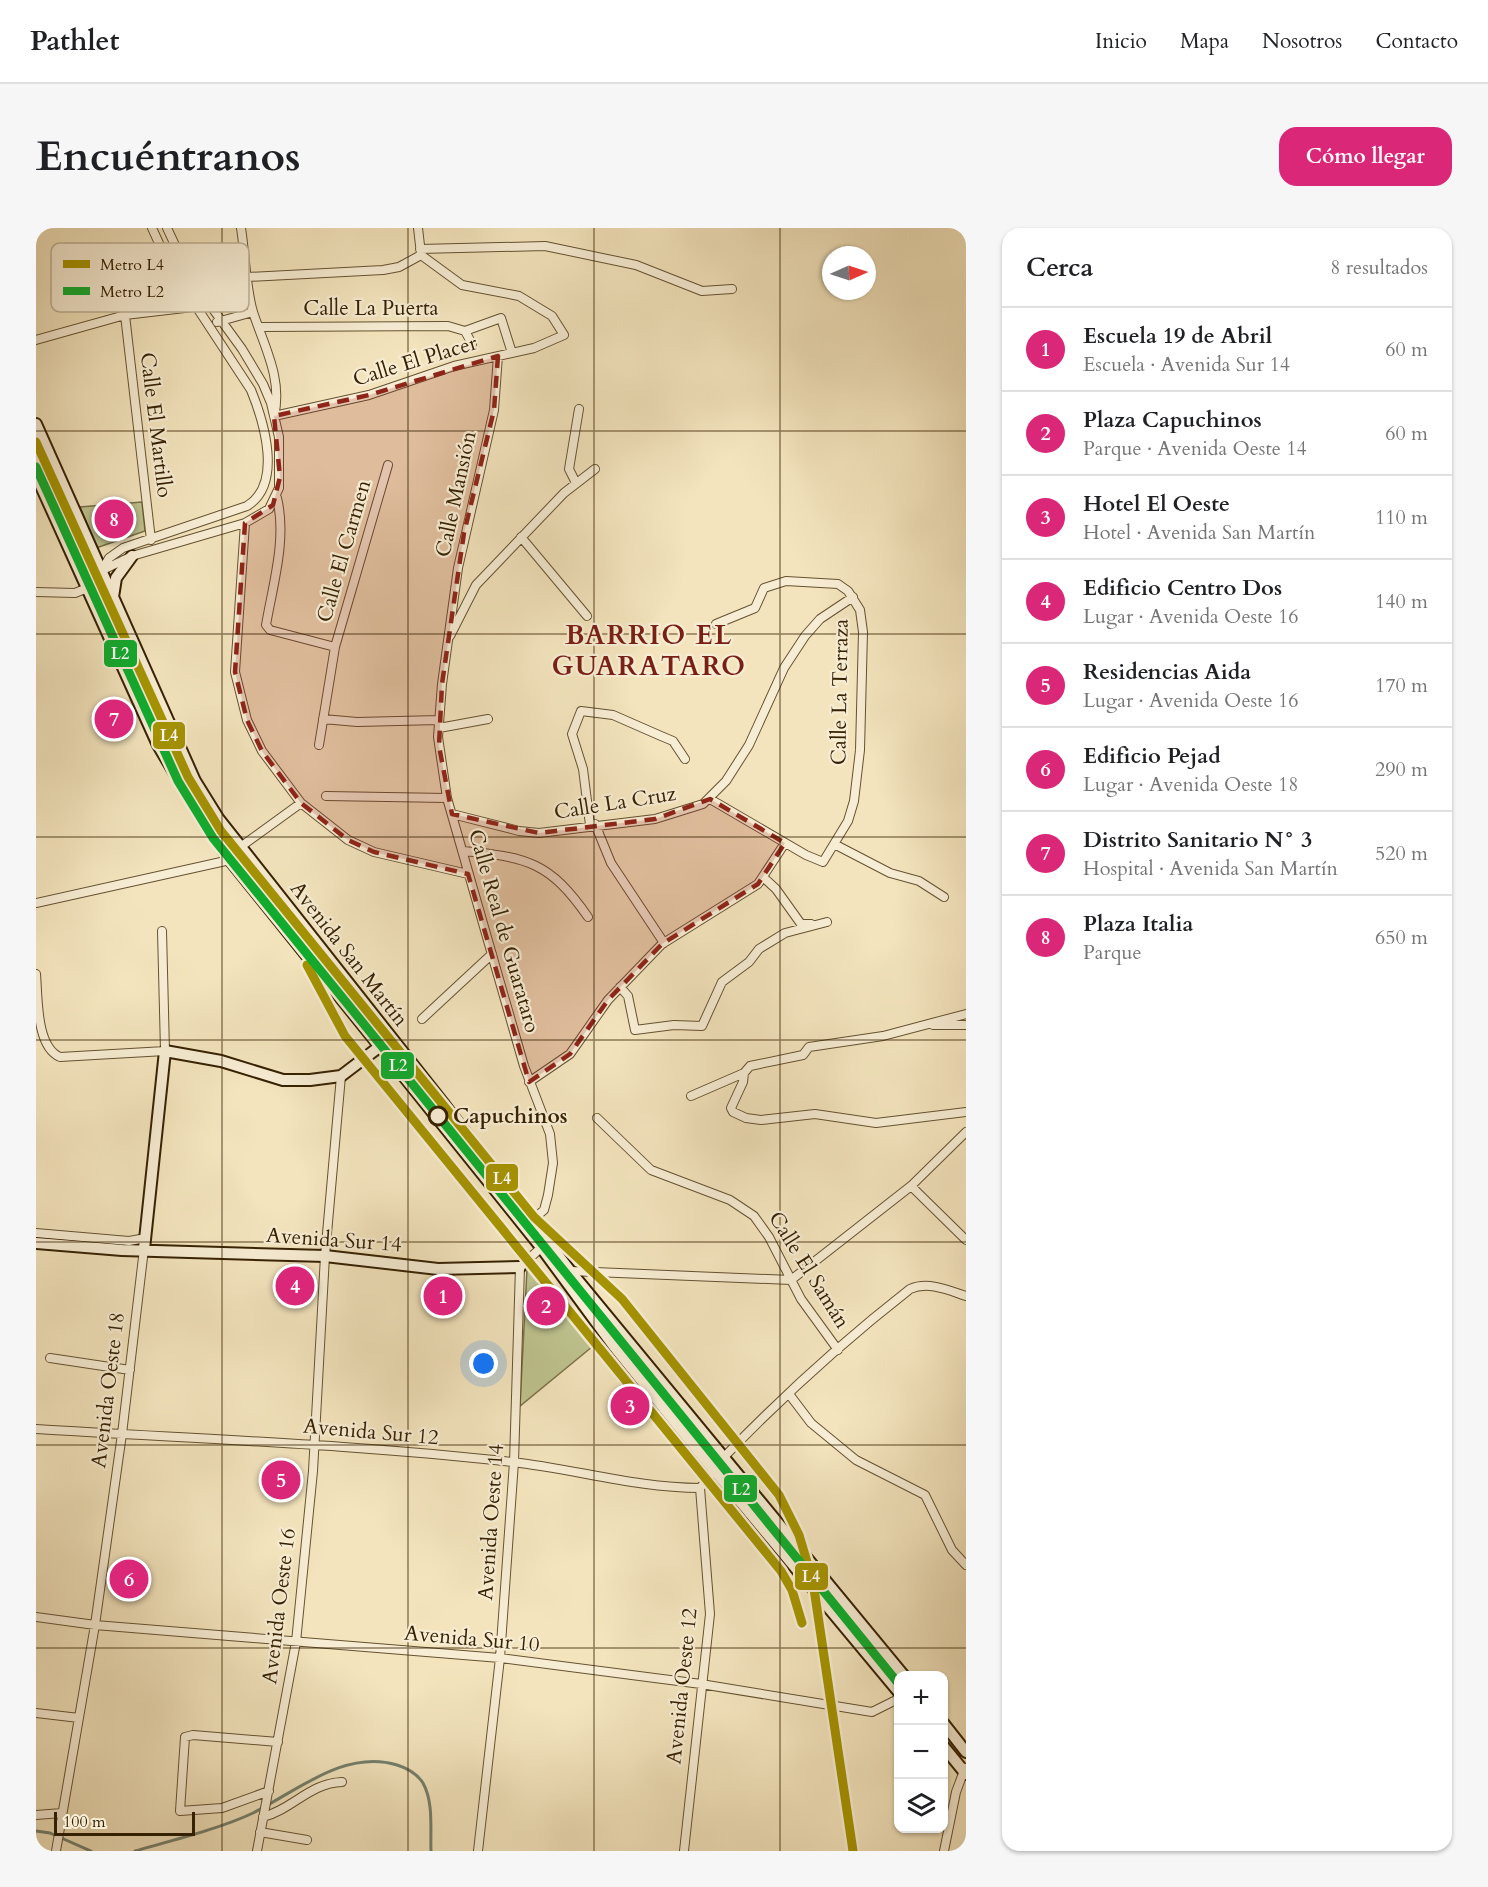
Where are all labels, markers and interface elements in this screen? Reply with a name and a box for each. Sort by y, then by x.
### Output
text: Pathlet [30,22,119,60]
text: Inicio [1095,27,1147,56]
text: Mapa [1180,27,1229,56]
text: Nosotros [1262,27,1342,56]
text: Contacto [1375,27,1458,56]
button: Cómo llegar [1279,127,1452,186]
text: Encuéntranos [36,128,301,185]
legend [51,243,249,312]
north arrow [822,246,876,300]
text: Cerca [1026,250,1093,285]
text: Metro L4 [100,254,164,276]
text: 8 resultados [1330,254,1428,281]
text: Metro L2 [100,281,164,303]
street label: Calle La Puerta [303,294,439,323]
text: Escuela 19 de Abril [1083,321,1272,351]
street label: Calle El Placer [349,328,481,394]
text: 1 [1040,336,1051,363]
text: 60 m [1385,336,1428,363]
street label: Calle El Martillo [133,351,179,499]
text: Escuela · Avenida Sur 14 [1083,351,1290,378]
text: Plaza Capuchinos [1083,405,1262,435]
text: 2 [1040,420,1051,447]
text: 60 m [1385,420,1428,447]
street label: Calle Mansión [429,428,484,560]
text: Parque · Avenida Oeste 14 [1083,435,1307,462]
street label: Calle El Carmen [310,476,378,626]
text: Hotel El Oeste [1083,489,1230,519]
pin: 8 [94,496,134,542]
text: 3 [1040,504,1051,531]
text: 110 m [1375,504,1428,531]
text: Hotel · Avenida San Martín [1083,519,1315,546]
text: Edificio Centro Dos [1083,573,1282,603]
text: 4 [1040,588,1051,615]
text: 140 m [1375,588,1428,615]
text: Lugar · Avenida Oeste 16 [1083,603,1298,630]
district label: BARRIO EL GUARATARO [551,617,747,685]
street label: Calle La Terraza [824,619,856,765]
line badge: L2 [103,639,138,668]
text: L2 [111,643,129,665]
text: Residencias Aida [1083,657,1251,687]
text: 5 [1040,672,1051,699]
text: 170 m [1375,672,1428,699]
text: Lugar · Avenida Oeste 16 [1083,687,1298,714]
pin: 7 [94,696,134,742]
line badge: L4 [152,721,186,750]
text: L4 [160,725,178,747]
text: Edificio Pejad [1083,741,1221,771]
text: 6 [1040,756,1051,783]
text: 290 m [1375,756,1428,783]
text: Lugar · Avenida Oeste 18 [1083,771,1298,798]
street label: Calle La Cruz [552,779,679,827]
text: Distrito Sanitario N° 3 [1083,825,1312,855]
street label: Calle Real de Guarataro [461,826,547,1036]
text: 7 [1040,840,1051,867]
text: 520 m [1375,840,1428,867]
text: Hospital · Avenida San Martín [1083,855,1338,882]
street label: Avenida San Martín [283,875,415,1033]
text: Plaza Italia [1083,909,1193,939]
text: 8 [1040,924,1051,951]
text: 650 m [1375,924,1428,951]
text: Parque [1083,939,1142,966]
line badge: L2 [380,1051,415,1080]
text: L2 [389,1055,407,1077]
place label: Capuchinos [453,1102,567,1131]
marker: Capuchinos [428,1106,448,1126]
line badge: L4 [485,1163,519,1192]
text: L4 [493,1168,511,1190]
street label: Calle El Samán [761,1206,857,1334]
street label: Avenida Sur 14 [265,1221,403,1259]
pin: 4 [276,1264,314,1308]
pin: 1 [424,1274,462,1318]
pin: 2 [526,1284,566,1328]
street label: Avenida Oeste 18 [84,1310,132,1470]
your location [469,1349,498,1378]
pin: 3 [610,1384,650,1428]
street label: Avenida Sur 12 [302,1412,440,1452]
street label: Avenida Oeste 14 [471,1443,511,1601]
pin: 5 [262,1458,300,1502]
line badge: L2 [723,1474,758,1503]
text: L2 [732,1479,750,1501]
street label: Avenida Oeste 16 [255,1526,303,1686]
pin: 6 [110,1556,148,1602]
line badge: L4 [794,1562,829,1591]
text: L4 [802,1566,820,1588]
street label: Avenida Oeste 12 [659,1606,705,1766]
street label: Avenida Sur 10 [403,1619,541,1659]
map controls [894,1671,948,1833]
button: + [894,1671,948,1725]
button: − [894,1725,948,1779]
button: layers [894,1779,948,1833]
scale bar [54,1809,195,1836]
text: 100 m [63,1811,105,1833]

